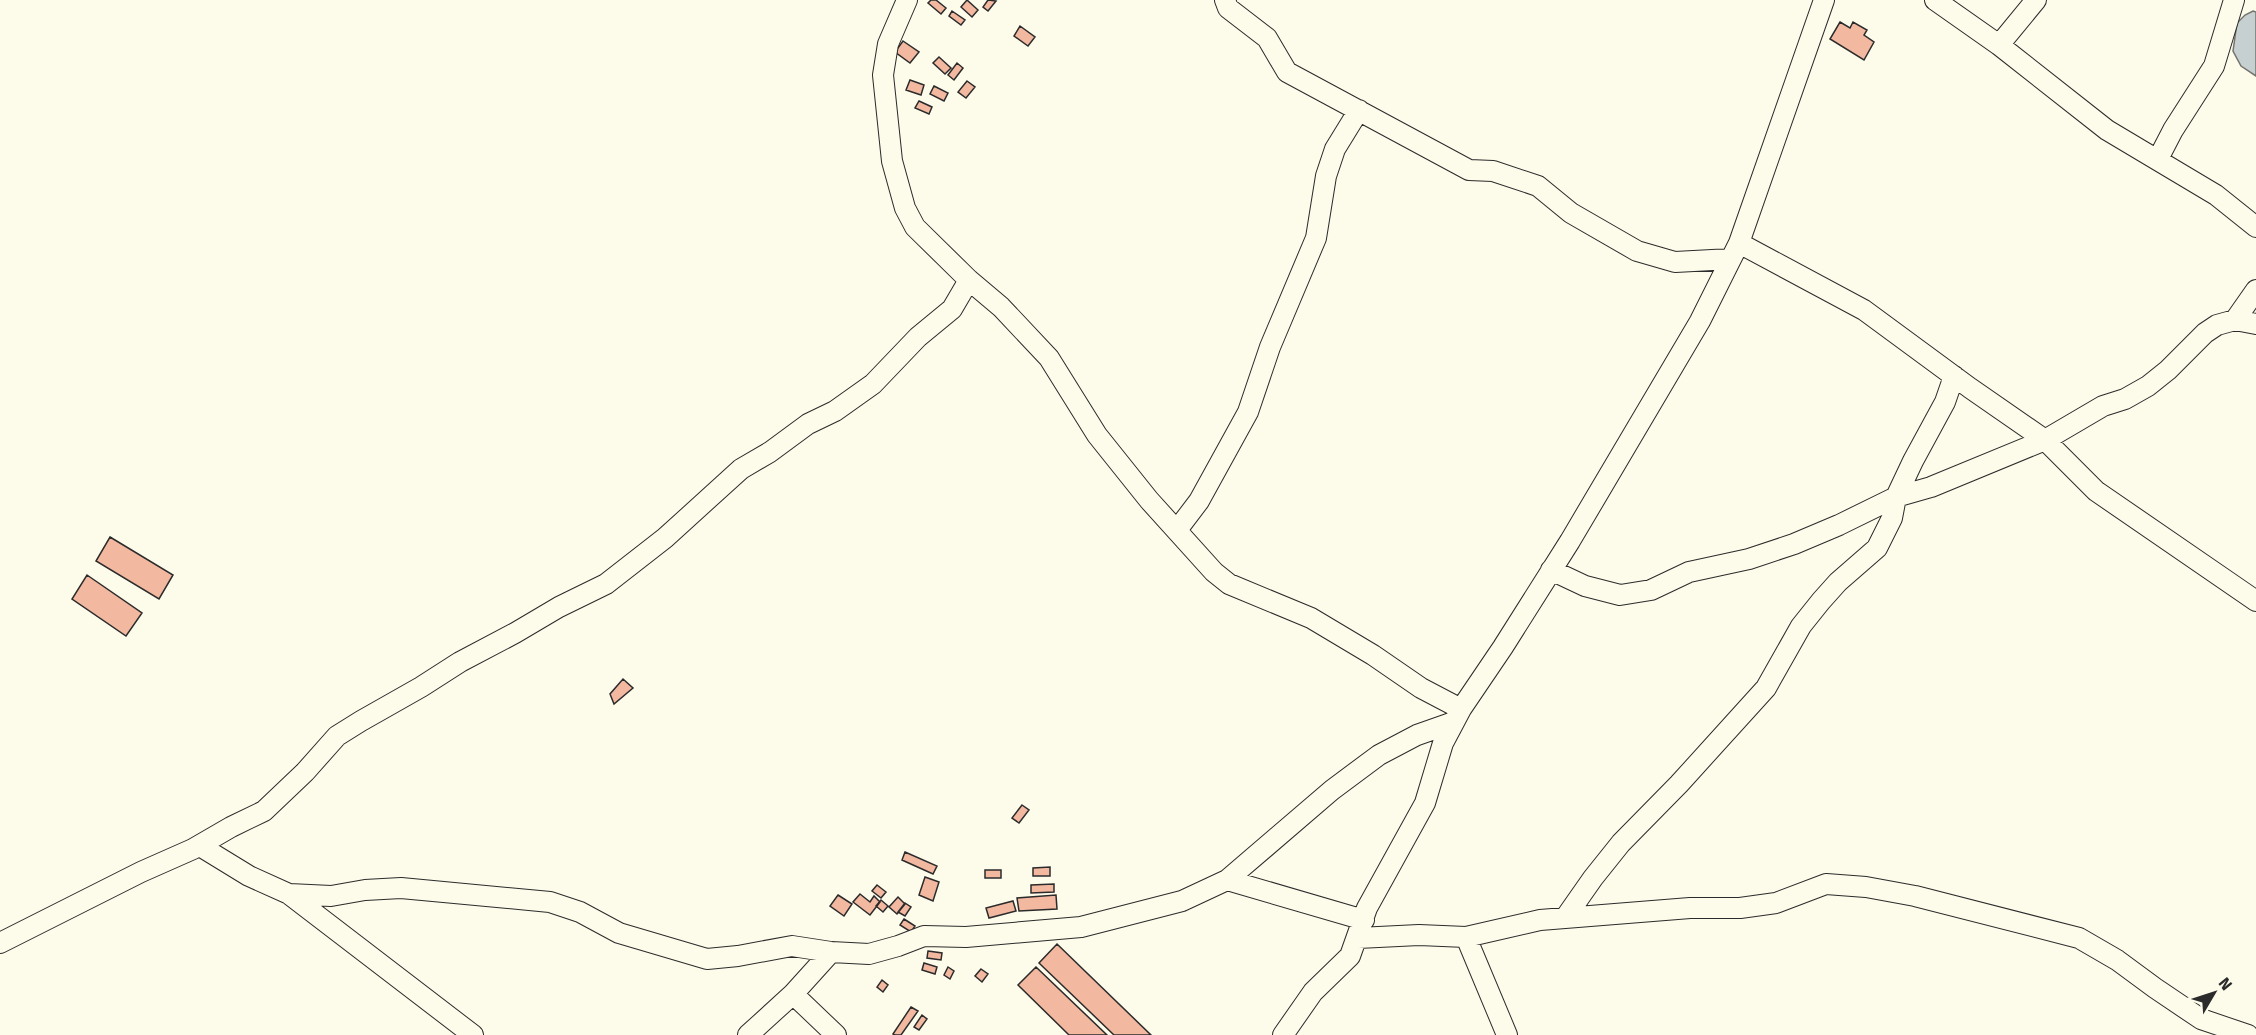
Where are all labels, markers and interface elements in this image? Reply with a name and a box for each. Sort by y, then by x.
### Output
north arrow [2184,963,2244,1023]
text: N [2215,974,2236,994]

